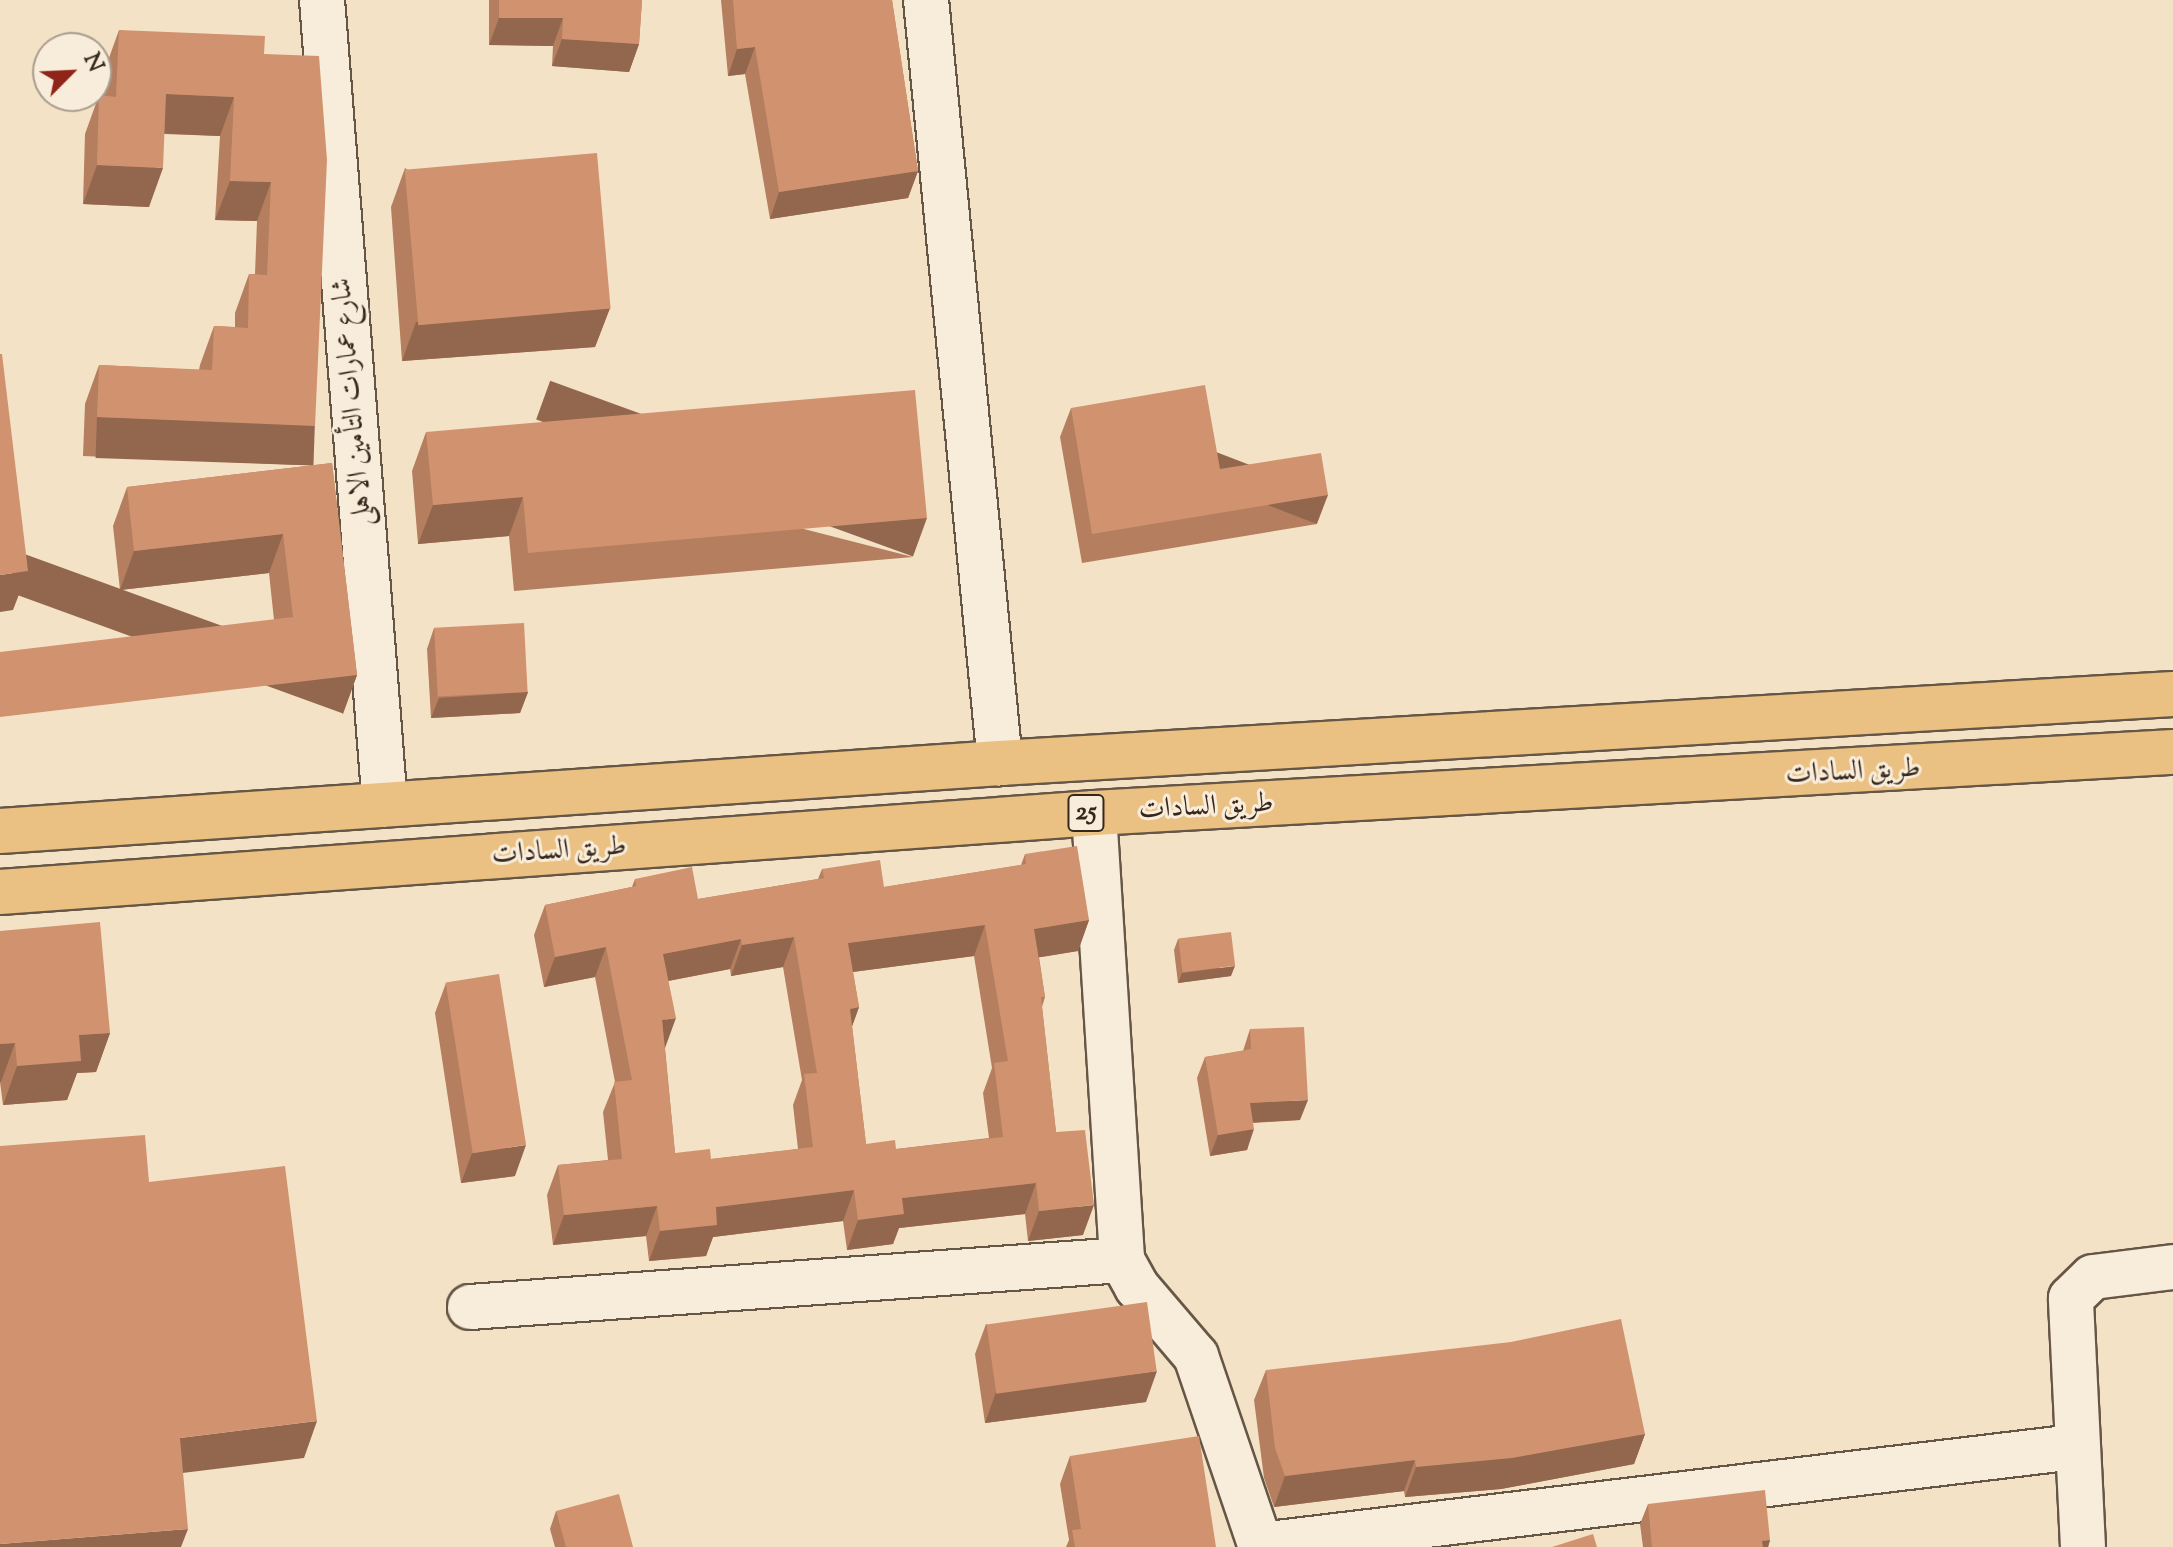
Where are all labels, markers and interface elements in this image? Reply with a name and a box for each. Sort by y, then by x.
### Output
north arrow [32,32,112,112]
text: N [74,49,110,78]
street label: شارع عمارات التأمين الاهلى [325,276,381,528]
street label: طريق السادات [1785,752,1921,792]
street label: طريق السادات [1138,787,1274,827]
road number: 25 [1066,791,1106,835]
street label: طريق السادات [490,830,628,872]

